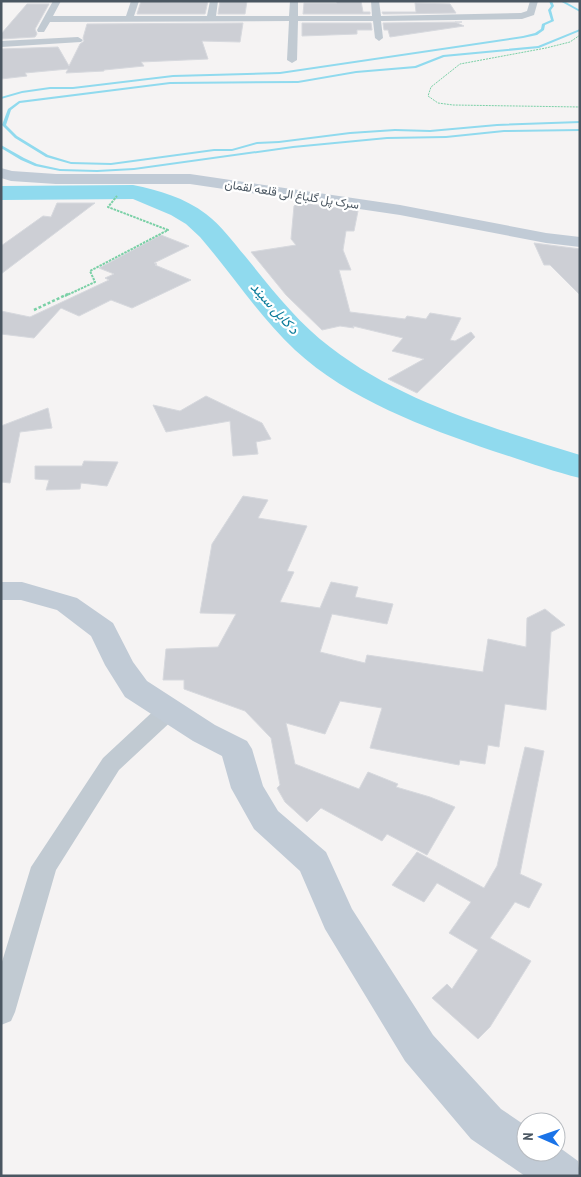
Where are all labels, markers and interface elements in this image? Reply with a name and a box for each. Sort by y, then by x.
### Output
street label: سرک پل گلباغ الی قلعه لقمان [223,176,360,214]
water label: د کابل سيند [247,278,303,338]
north arrow [516,1112,566,1162]
text: N [519,1132,537,1141]

